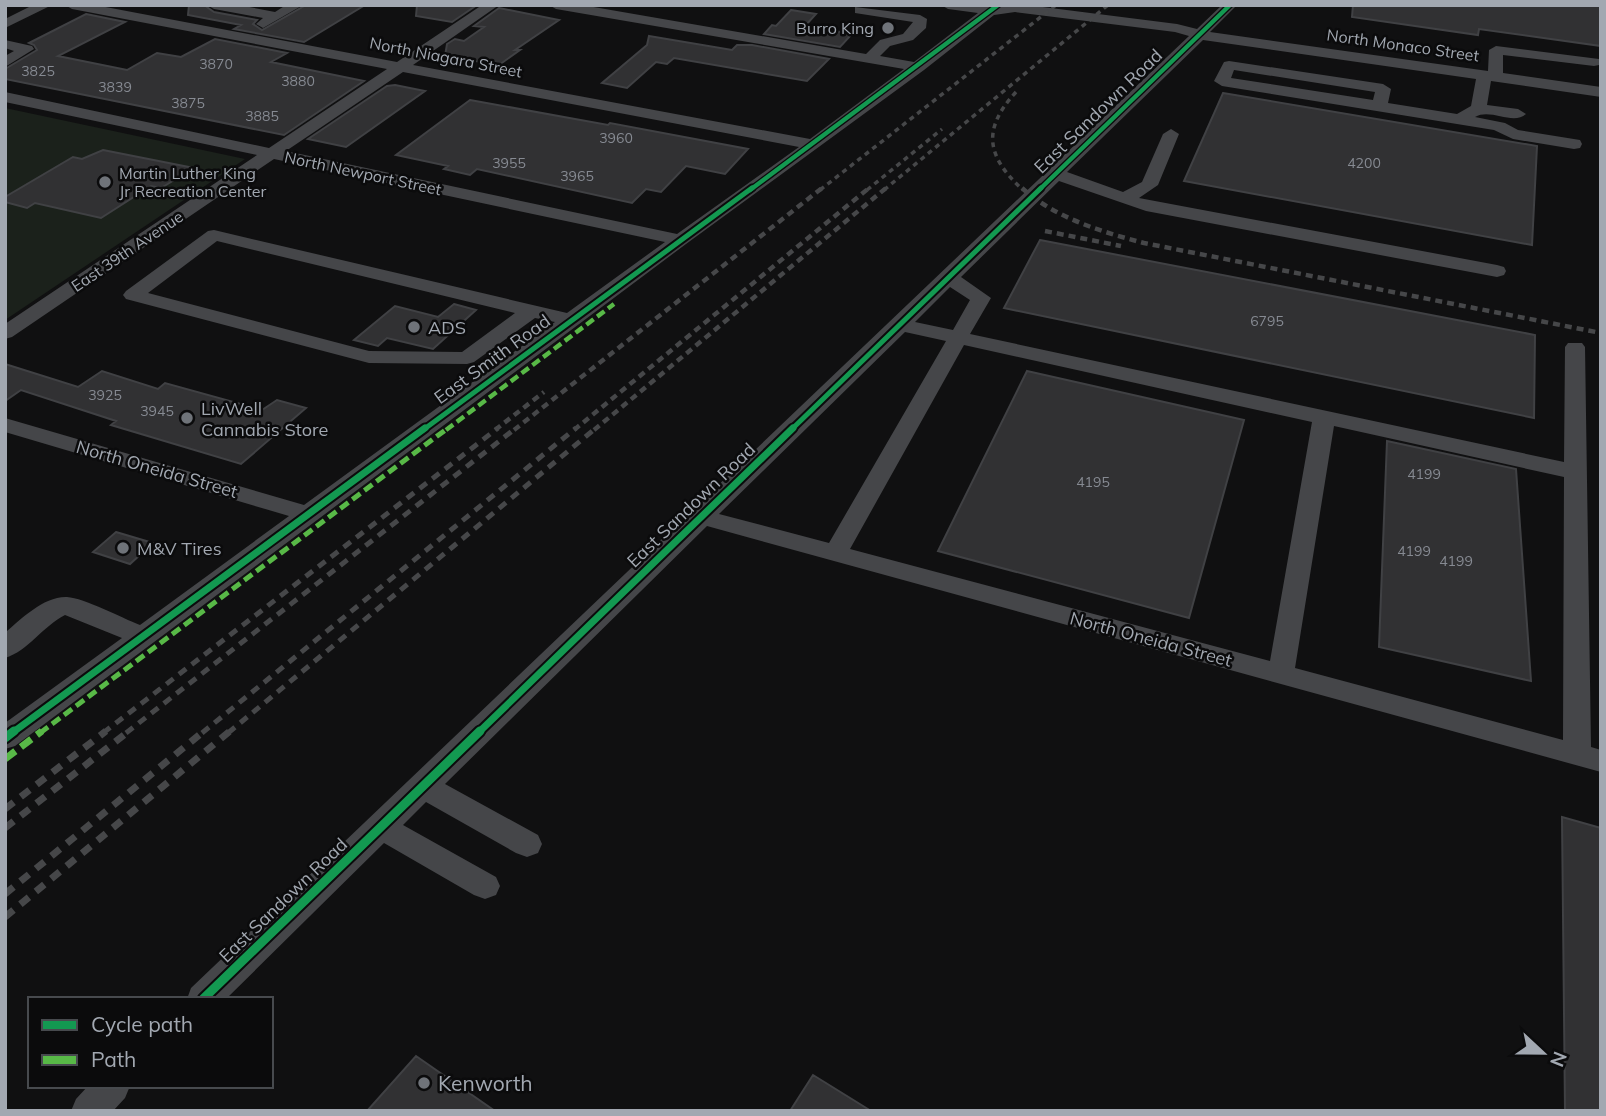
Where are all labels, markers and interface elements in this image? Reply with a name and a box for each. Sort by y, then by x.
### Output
place label: Burro King [796,18,874,38]
marker: Burro King [880,20,896,36]
street label: North Monaco Street [1326,24,1481,66]
street label: North Niagara Street [368,32,524,82]
street label: East Sandown Road [1029,44,1167,178]
house number: 3870 [199,55,233,73]
house number: 3825 [21,62,55,80]
house number: 3880 [281,72,315,90]
house number: 3839 [98,78,132,96]
house number: 3875 [171,94,205,112]
house number: 3885 [245,107,279,125]
house number: 3960 [599,129,633,147]
street label: North Newport Street [283,147,444,199]
house number: 3955 [492,154,526,172]
house number: 4200 [1347,154,1381,172]
place label: Martin Luther King Jr Recreation Center [119,163,267,201]
house number: 3965 [560,167,594,185]
marker: Martin Luther King Jr Recreation Center [97,174,113,190]
street label: East 39th Avenue [67,206,187,296]
street label: East Smith Road [429,309,555,409]
house number: 6795 [1250,312,1284,330]
place label: ADS [428,316,466,339]
marker: ADS [406,319,422,335]
house number: 3925 [88,386,122,404]
place label: LivWell Cannabis Store [201,397,328,441]
house number: 3945 [140,402,174,420]
marker: LivWell Cannabis Store [179,410,195,426]
street label: North Oneida Street [74,435,240,503]
street label: East Sandown Road [622,438,760,572]
house number: 4199 [1407,465,1441,483]
house number: 4195 [1076,473,1110,491]
place label: M&V Tires [137,537,222,560]
marker: M&V Tires [115,540,131,556]
house number: 4199 [1397,542,1431,560]
house number: 4199 [1439,552,1473,570]
street label: North Oneida Street [1067,606,1235,672]
street label: East Sandown Road [214,833,352,967]
legend [28,997,273,1088]
text: Cycle path [91,1011,193,1037]
north arrow [1508,1018,1578,1088]
text: Path [91,1046,136,1072]
text: N [1545,1048,1573,1071]
place label: Kenworth [438,1070,533,1096]
marker: Kenworth [416,1075,432,1091]

